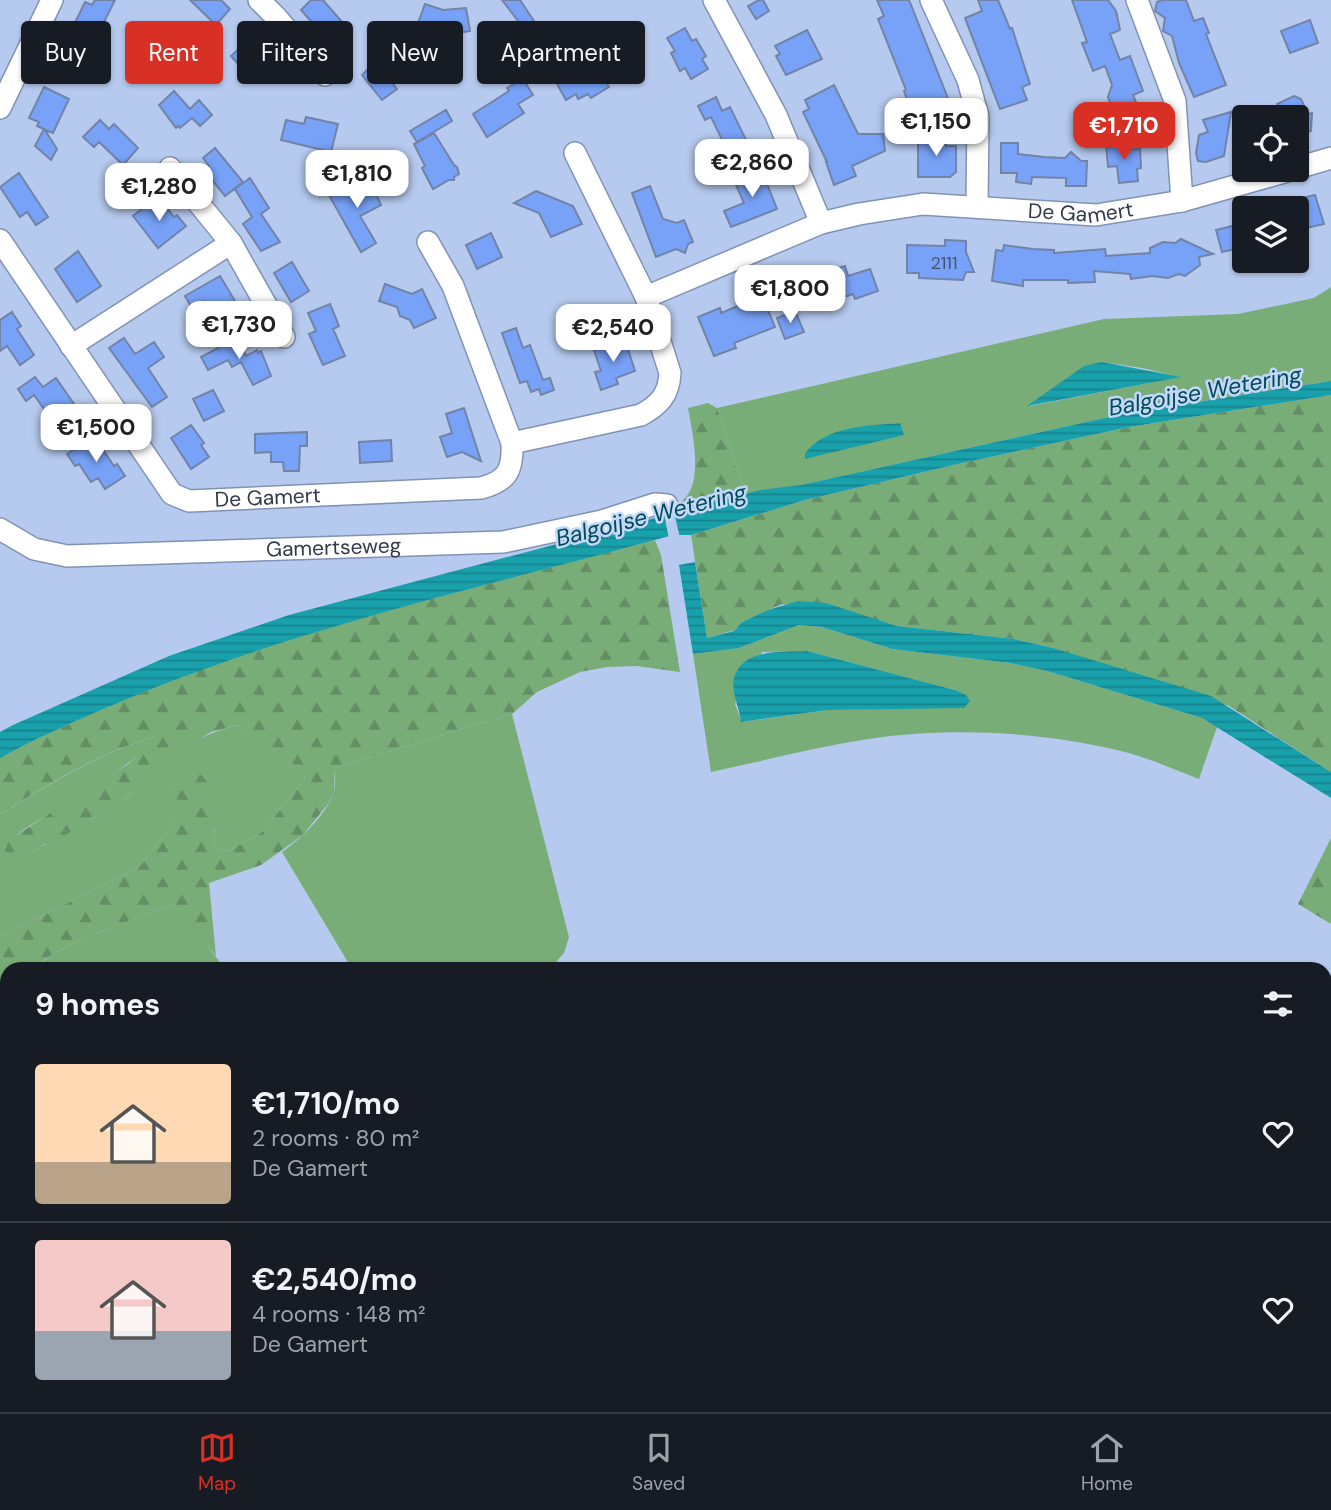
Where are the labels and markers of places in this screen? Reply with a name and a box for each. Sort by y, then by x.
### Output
pin: €1,150 [879,99,993,158]
pin: €1,710 [1067,102,1181,162]
pin: €2,860 [695,140,809,199]
pin: €1,810 [300,150,414,210]
pin: €1,280 [102,164,216,223]
pin: €1,800 [733,266,847,325]
pin: €1,730 [182,302,296,361]
pin: €2,540 [556,304,670,364]
pin: €1,500 [39,405,153,464]

